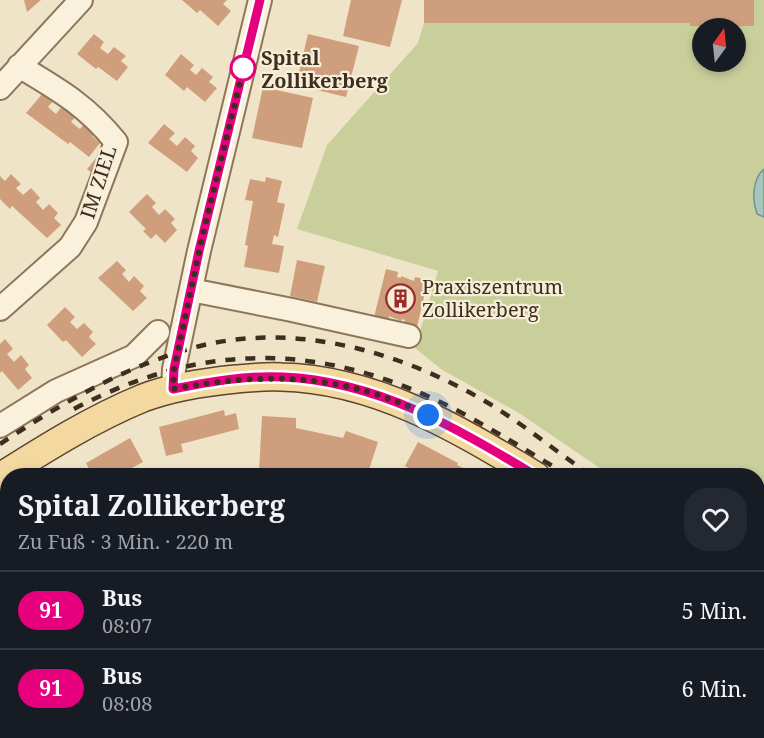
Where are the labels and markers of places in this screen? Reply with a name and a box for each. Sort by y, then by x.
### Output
place label: Spital Zollikerberg [261,44,389,94]
marker: Spital Zollikerberg [230,55,256,81]
place label: Praxiszentrum Zollikerberg [422,273,563,323]
building icon: Praxiszentrum Zollikerberg [385,282,417,314]

